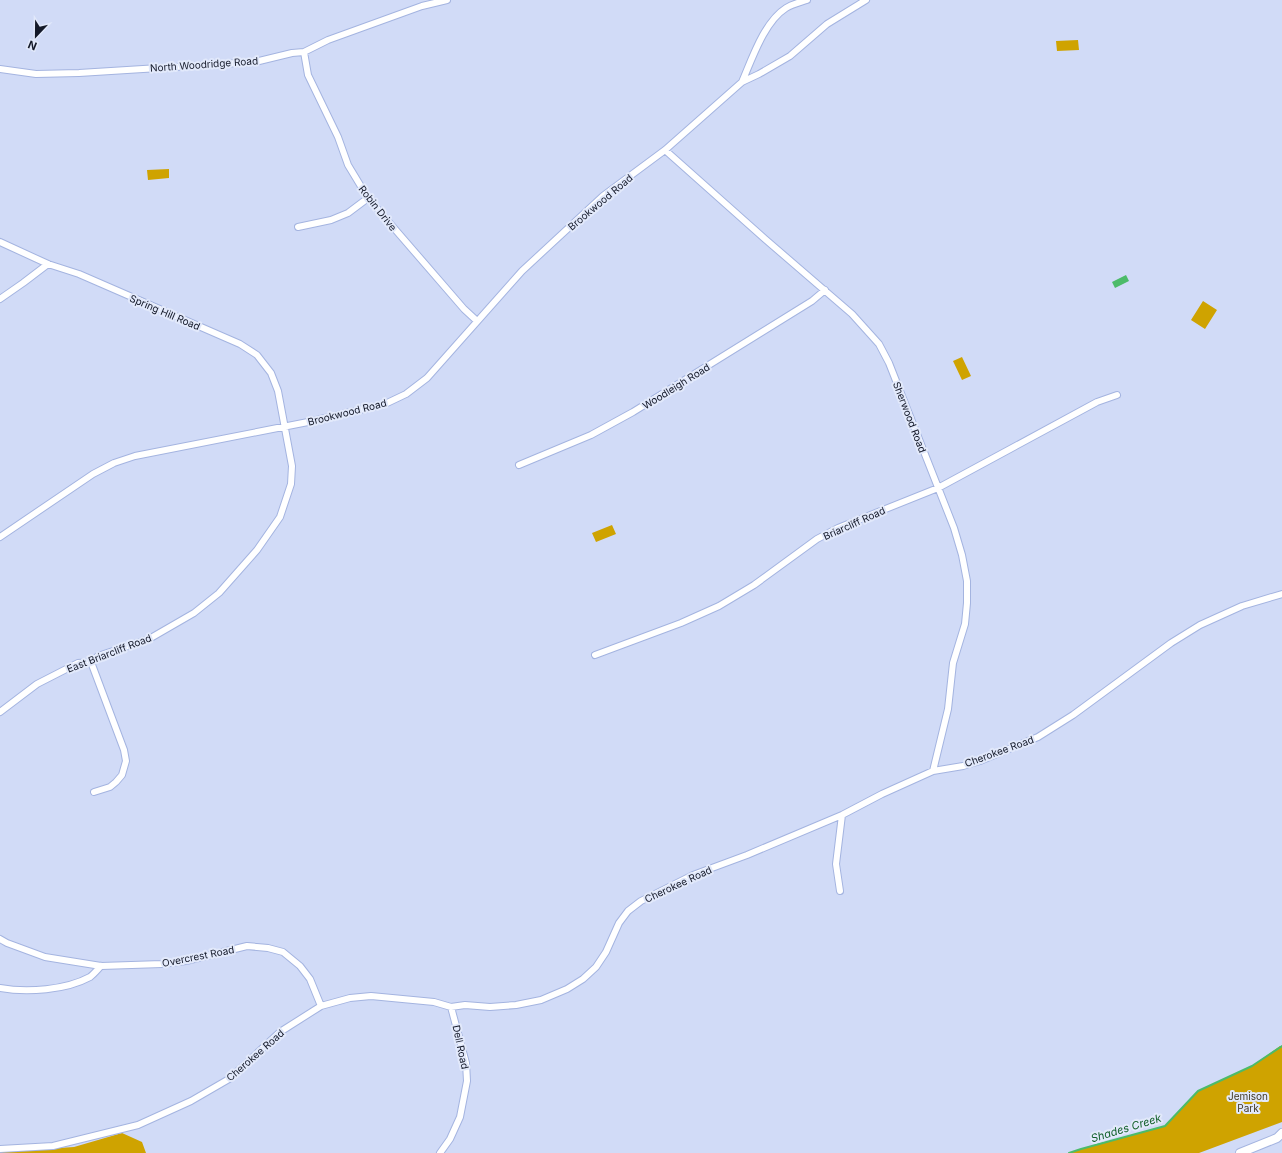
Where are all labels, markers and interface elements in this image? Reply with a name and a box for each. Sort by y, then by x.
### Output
north arrow [16,16,56,56]
text: N [26,37,39,53]
street label: North Woodridge Road [150,54,258,74]
street label: Brookwood Road [565,171,635,233]
street label: Robin Drive [357,183,400,233]
street label: Spring Hill Road [128,292,202,332]
street label: Woodleigh Road [640,360,712,412]
street label: Sherwood Road [891,380,929,454]
street label: Brookwood Road [306,396,388,428]
street label: Briarcliff Road [821,504,887,542]
street label: East Briarcliff Road [65,631,153,675]
street label: Cherokee Road [963,733,1035,769]
street label: Cherokee Road [643,863,713,905]
street label: Overcrest Road [161,943,235,969]
street label: Dell Road [450,1024,472,1070]
street label: Cherokee Road [224,1027,286,1083]
park label: Jemison Park [1228,1090,1268,1114]
water label: Shades Creek [1089,1110,1164,1145]

